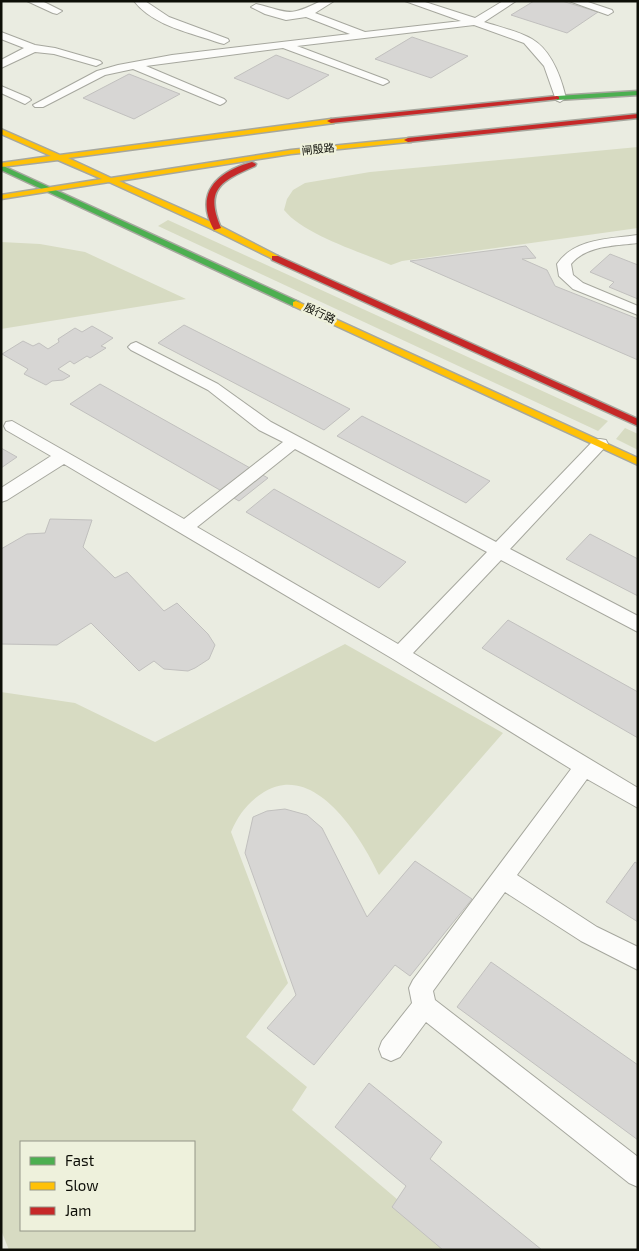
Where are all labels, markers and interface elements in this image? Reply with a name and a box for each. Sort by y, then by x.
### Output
street label: 闸殷路 [301,140,335,157]
street label: 殷行路 [303,300,338,325]
legend [20,1141,195,1231]
text: Fast [65,1151,95,1169]
text: Slow [65,1176,99,1194]
text: Jam [65,1201,91,1219]

